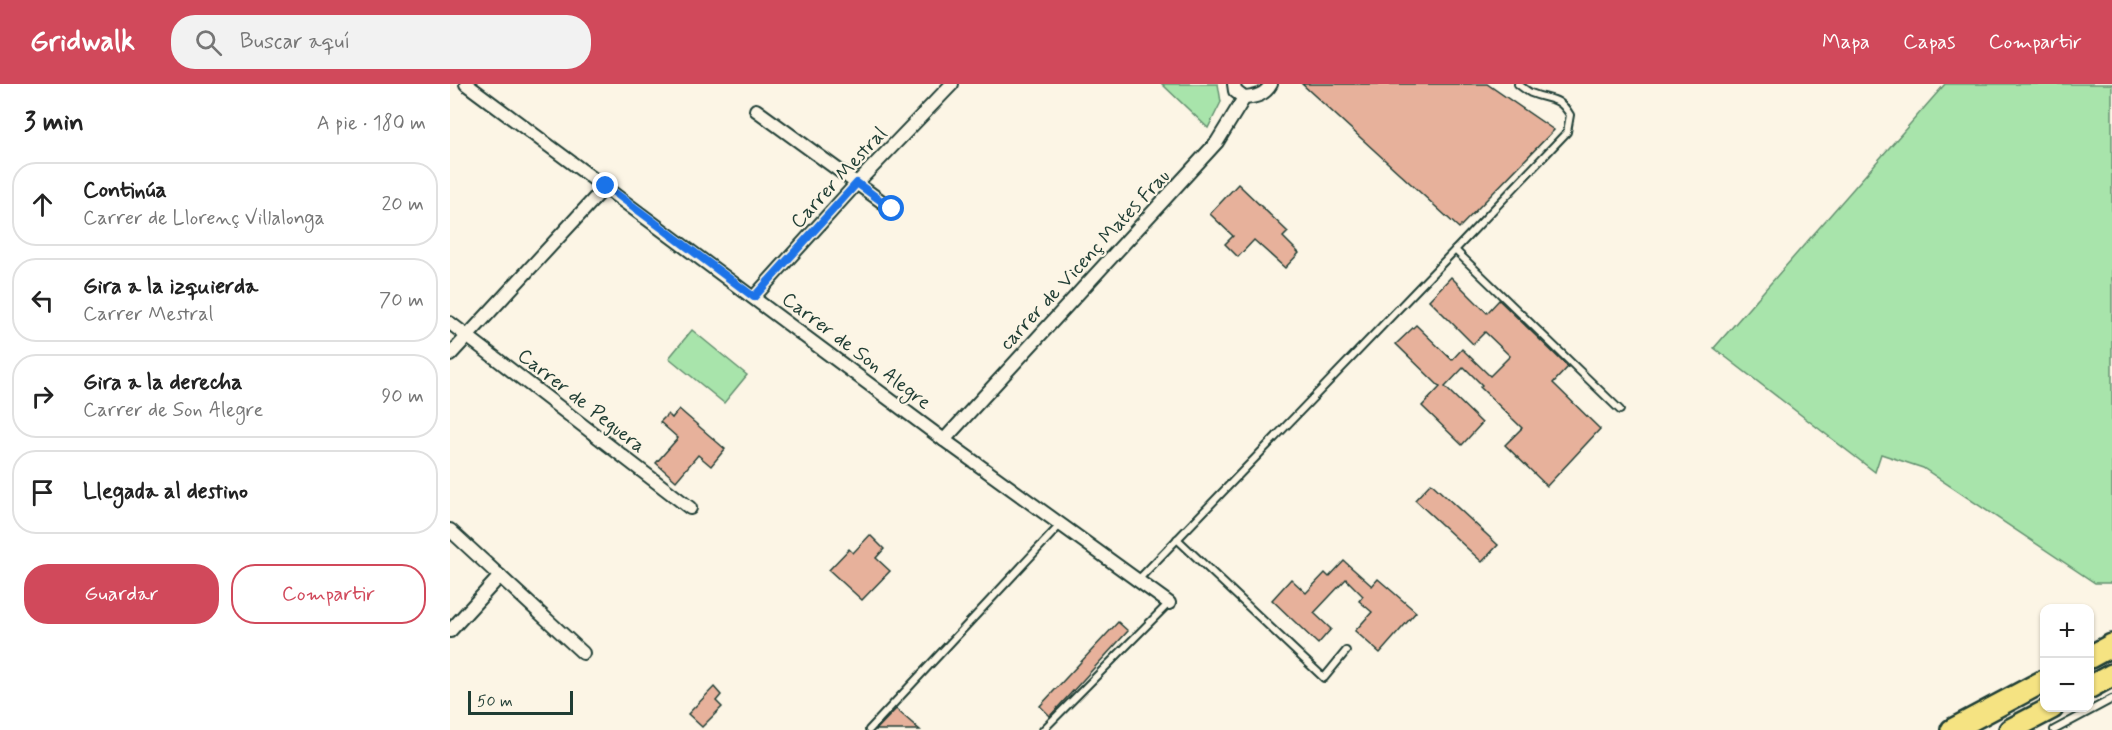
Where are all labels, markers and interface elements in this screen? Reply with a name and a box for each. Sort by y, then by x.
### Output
search box [171,15,591,69]
text: Gridwalk [30,24,135,61]
icon: search [192,26,225,59]
text: Buscar aquí [240,28,350,56]
text: Mapa [1822,28,1870,56]
text: Capas [1903,28,1956,56]
text: Compartir [1989,28,2082,56]
text: 3 min [24,106,84,140]
text: A pie · 180 m [317,110,426,137]
street label: Carrer Mestral [785,121,894,235]
street label: carrer de Vicenç Mates Frau [994,164,1176,356]
route end [592,172,618,198]
text: Continúa [83,177,167,205]
icon: ahead [26,188,59,221]
text: 20 m [381,191,424,218]
route start [878,195,904,221]
text: Carrer de Llorenç Villalonga [83,205,325,232]
text: Gira a la izquierda [83,273,258,301]
icon: left [26,284,59,317]
street label: Carrer de Son Alegre [775,286,936,417]
text: 70 m [379,287,424,314]
text: Carrer Mestral [83,301,213,328]
street label: Carrer de Peguera [511,343,651,460]
text: Gira a la derecha [83,369,243,397]
icon: right [26,380,59,413]
text: 90 m [381,383,424,410]
text: Carrer de Son Alegre [83,397,263,424]
icon: arrive [26,476,59,509]
text: Llegada al destino [83,478,248,506]
button: Guardar [24,564,219,624]
button: Compartir [231,564,426,624]
map controls [2040,604,2094,712]
button: + [2040,604,2094,658]
button: − [2040,658,2094,712]
scale bar [468,688,573,716]
text: 50 m [477,691,513,712]

